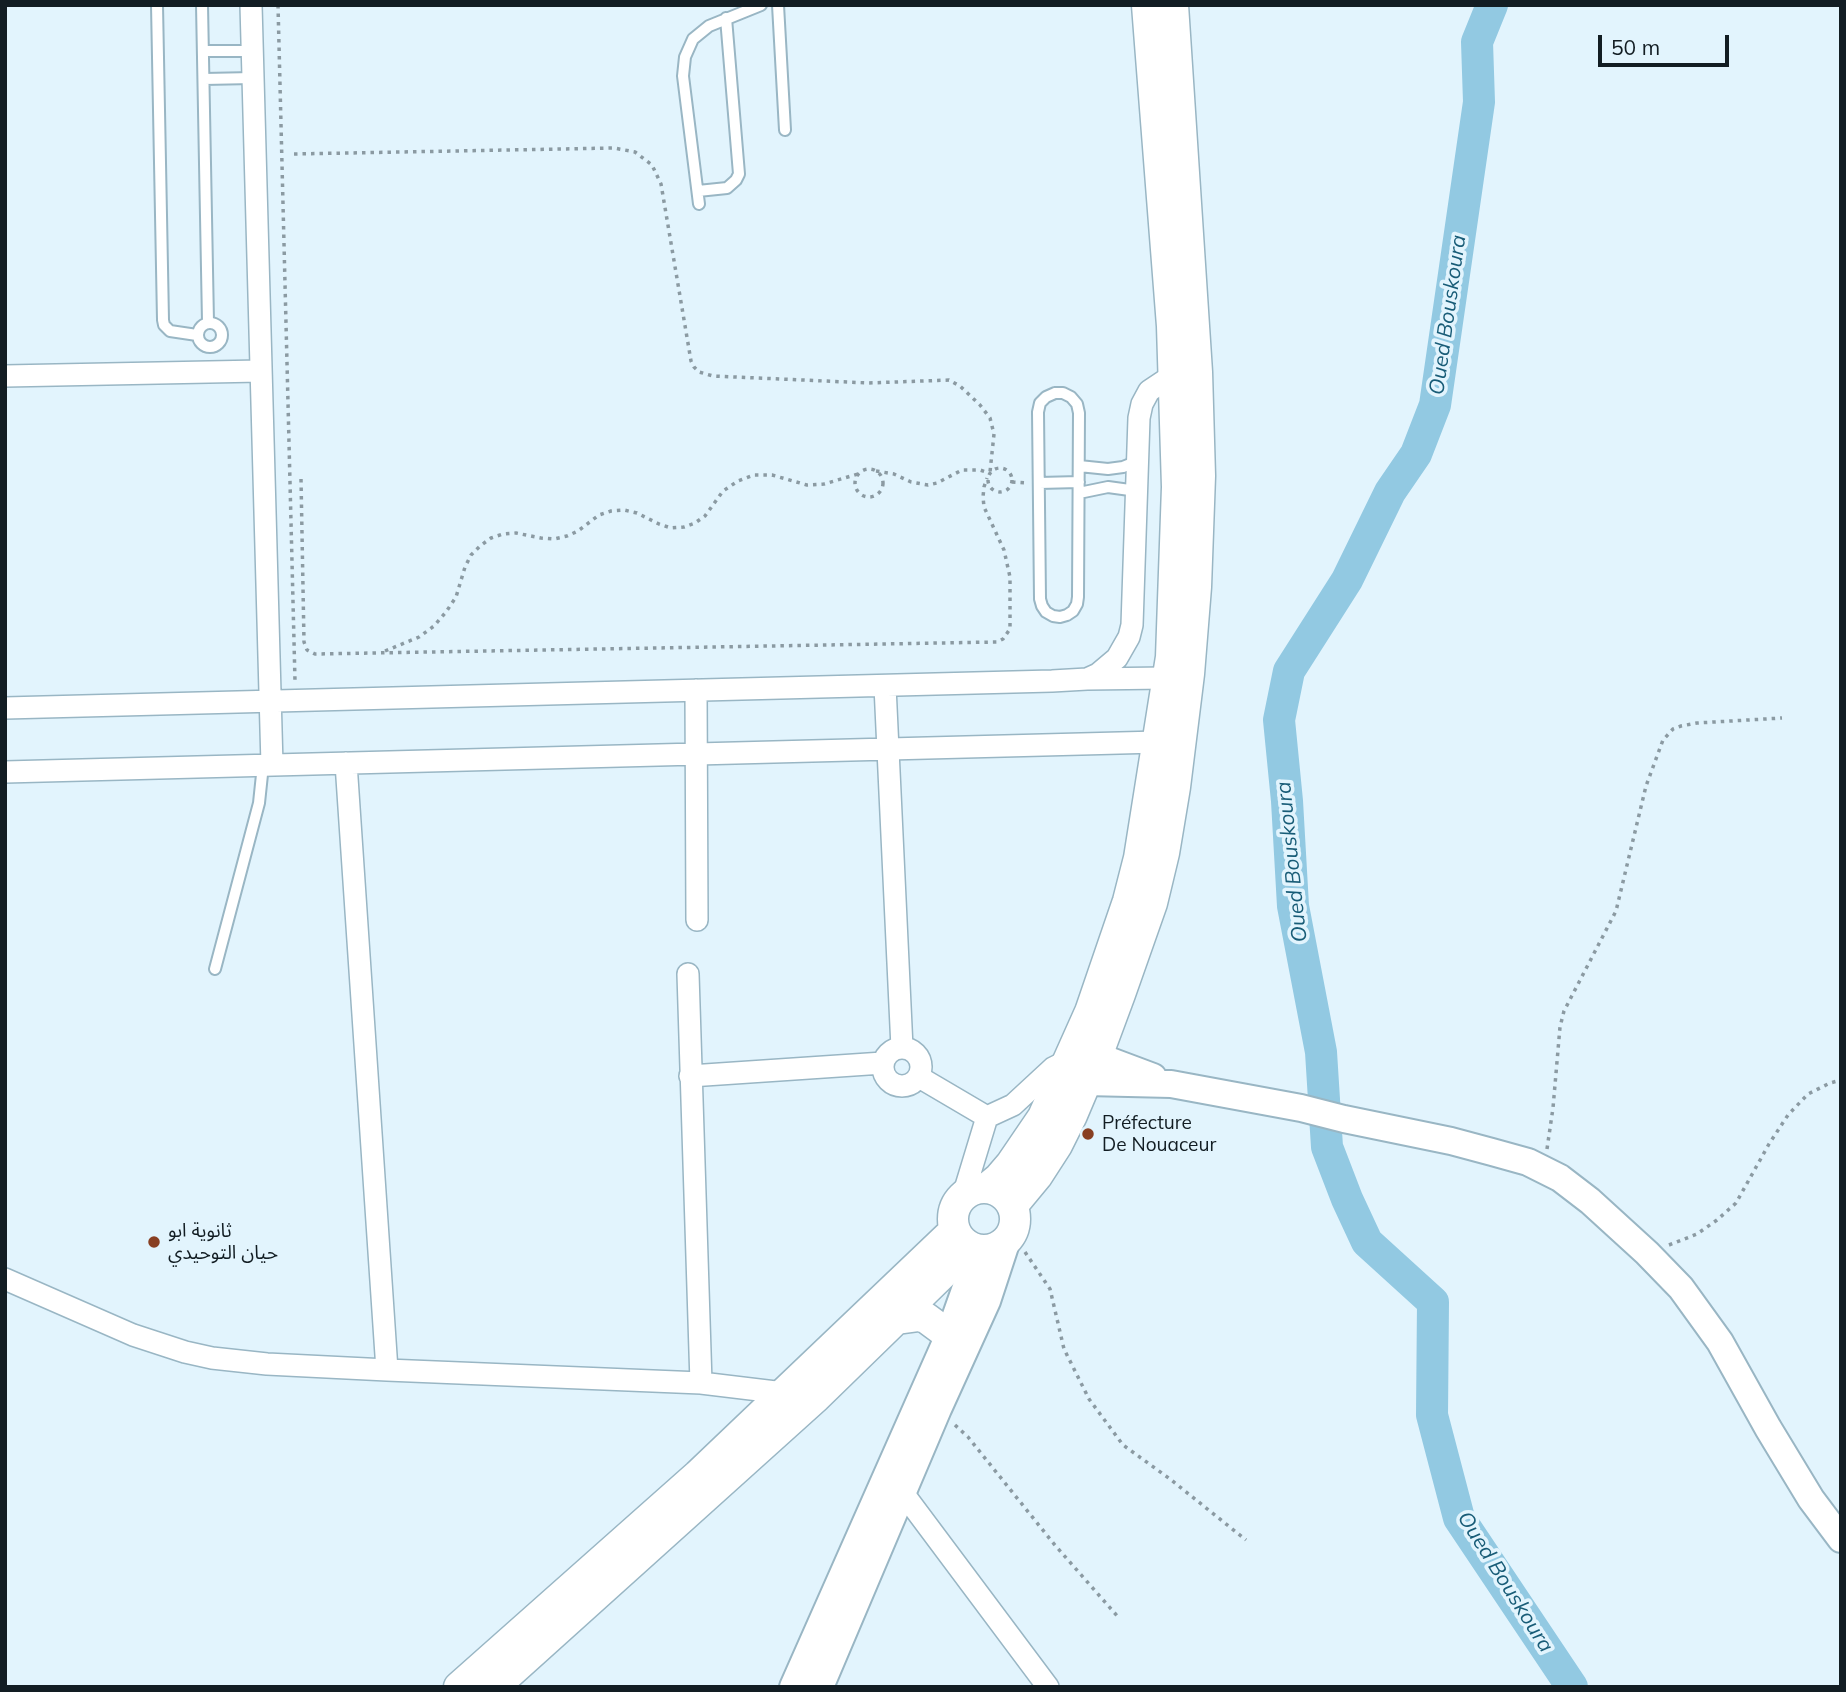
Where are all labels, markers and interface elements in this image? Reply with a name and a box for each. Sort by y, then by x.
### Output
scale bar [1601,21,1732,65]
text: 50 m [1611,34,1660,60]
water label: Oued Bouskoura [1424,233,1472,397]
water label: Oued Bouskoura [1271,780,1313,944]
place label: Préfecture De Nouaceur [1102,1112,1216,1156]
marker: Préfecture De Nouaceur [1080,1126,1096,1142]
place label: ثانوية ابو حيان التوحيدي [168,1220,278,1264]
marker: ثانوية ابو حيان التوحيدي [146,1234,162,1250]
water label: Oued Bouskoura [1452,1507,1558,1657]

